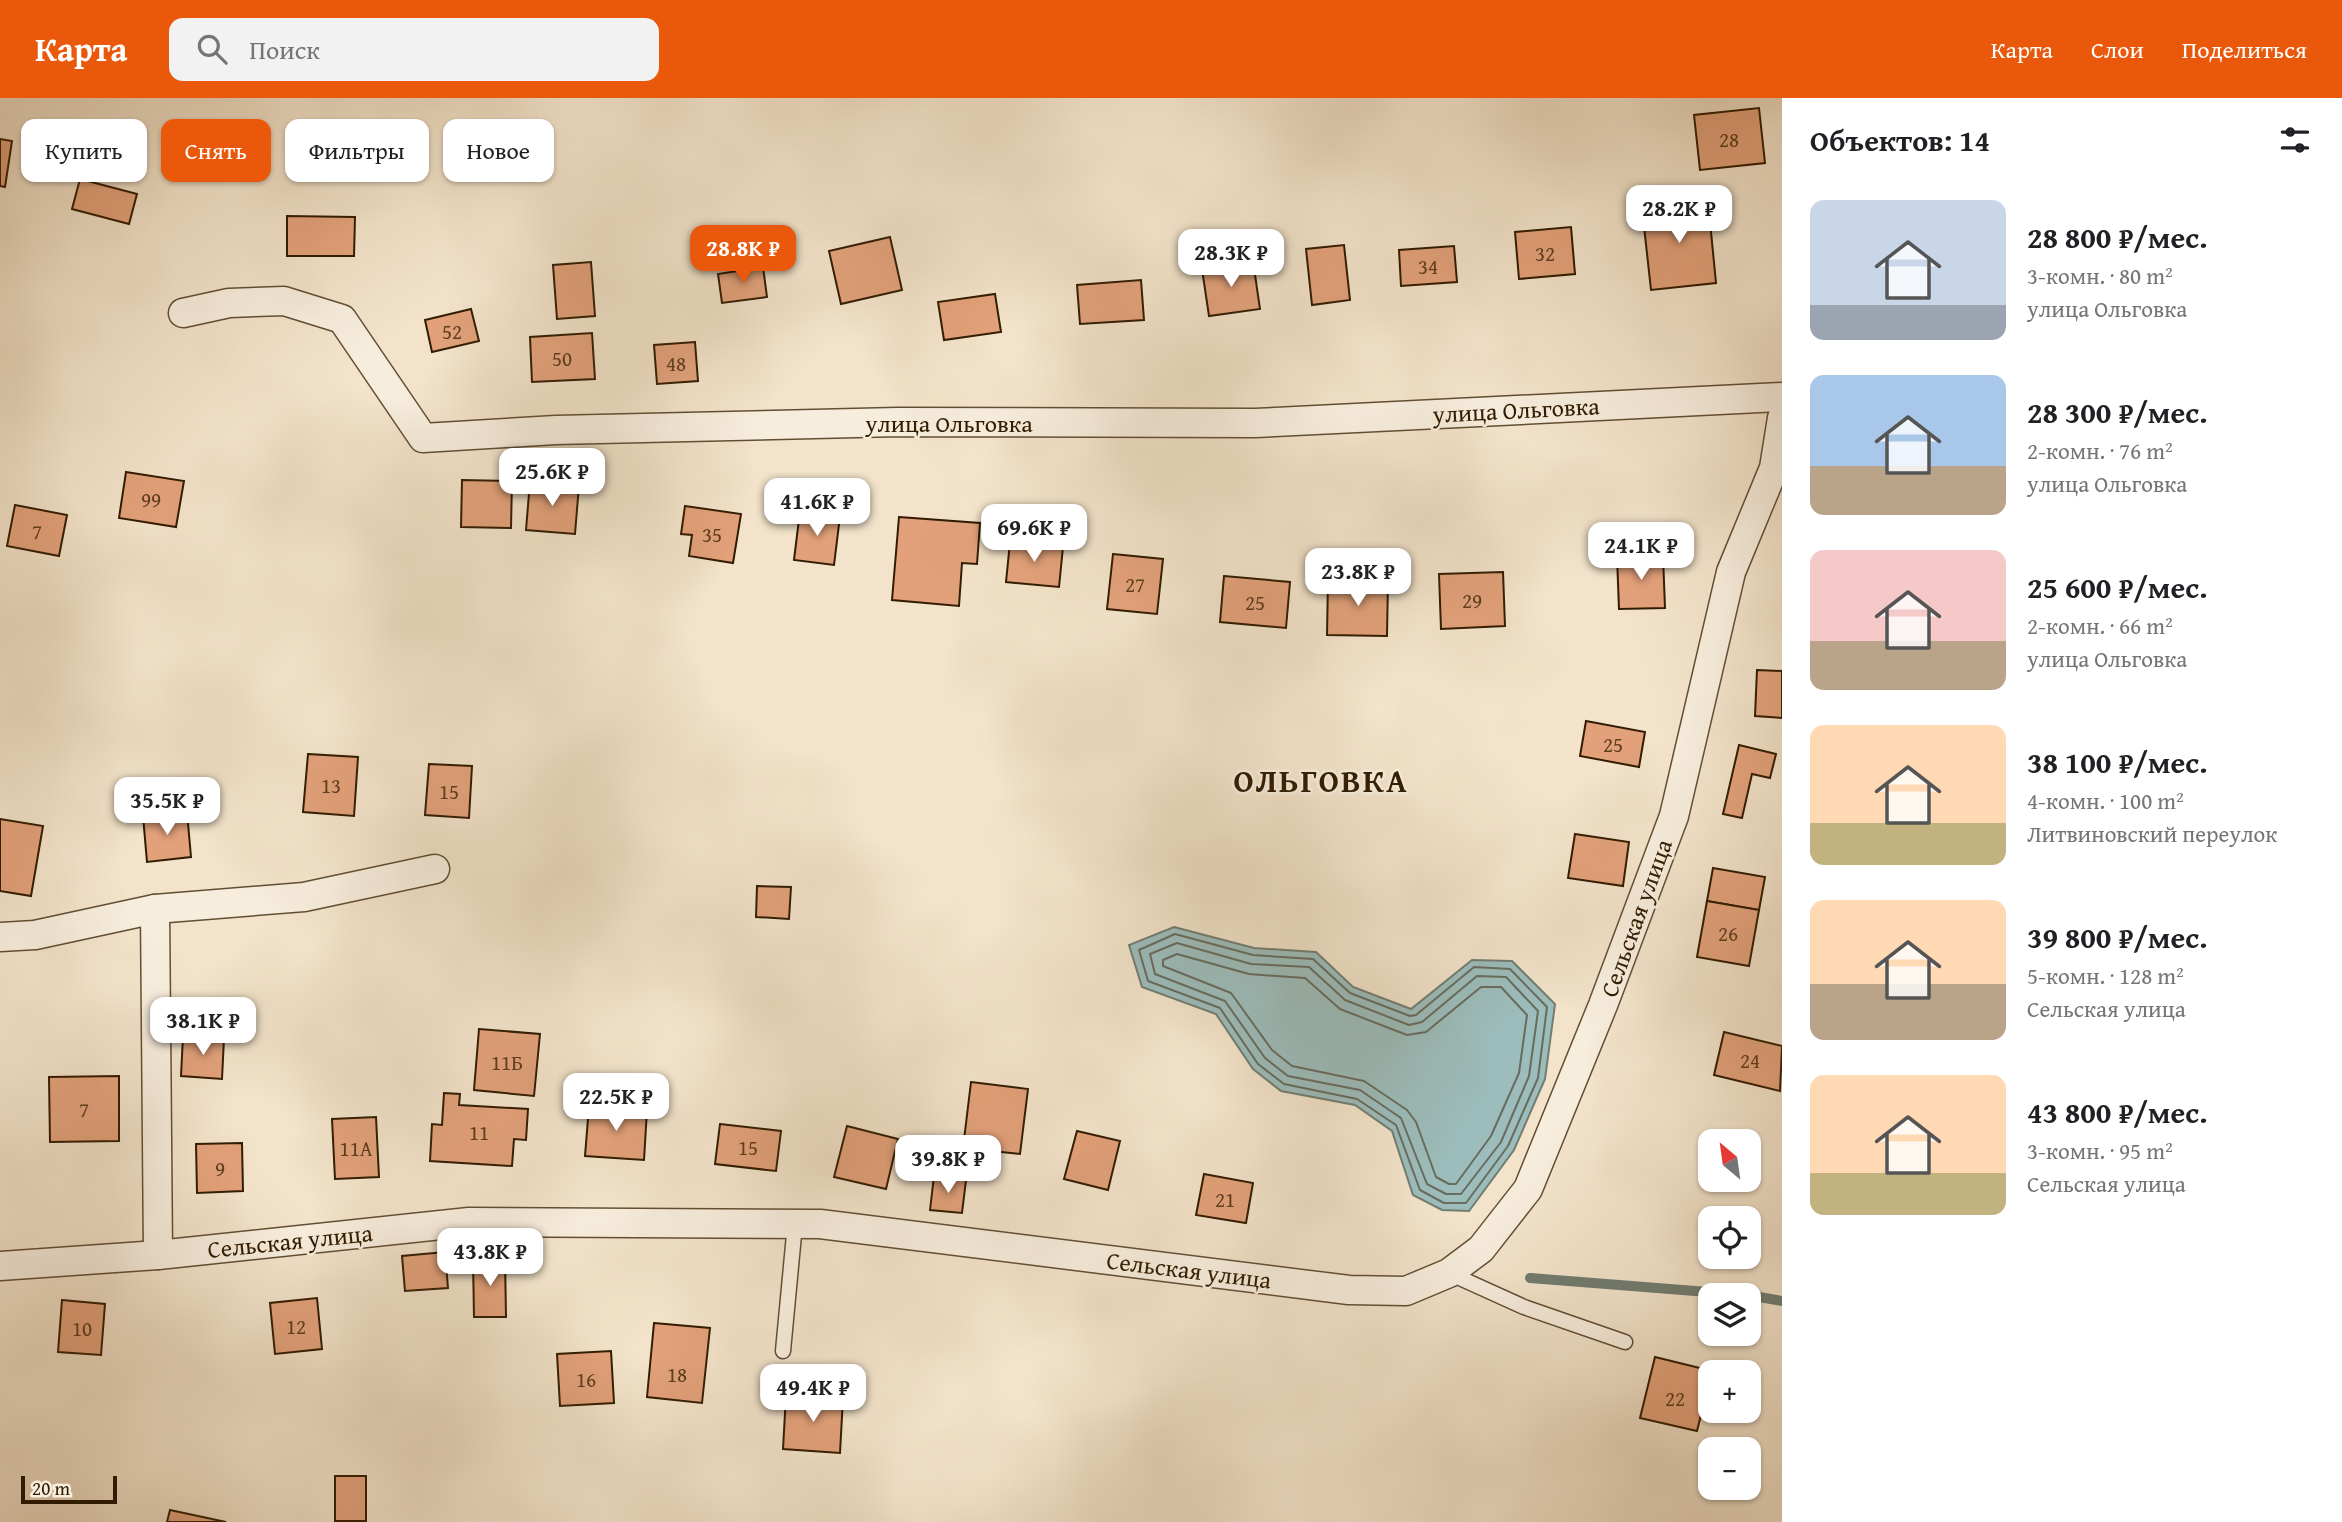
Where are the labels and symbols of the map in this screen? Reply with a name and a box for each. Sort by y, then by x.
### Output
house number: 28 [1719,124,1739,155]
pin: 28.2K ₽ [1614,186,1744,245]
pin: 28.8K ₽ [678,226,808,285]
pin: 28.3K ₽ [1166,230,1296,289]
house number: 32 [1535,238,1555,269]
house number: 34 [1418,251,1438,282]
house number: 52 [442,316,462,347]
house number: 50 [552,343,572,374]
house number: 48 [666,348,686,379]
street label: улица Ольговка [1431,388,1601,432]
street label: улица Ольговка [864,406,1033,441]
pin: 25.6K ₽ [487,448,617,508]
pin: 41.6K ₽ [752,478,882,538]
house number: 99 [141,484,161,515]
pin: 69.6K ₽ [969,504,1099,564]
house number: 7 [32,516,42,547]
house number: 35 [702,519,722,550]
pin: 24.1K ₽ [1576,522,1706,582]
pin: 23.8K ₽ [1293,548,1423,608]
house number: 27 [1125,569,1145,600]
house number: 29 [1462,585,1482,616]
house number: 25 [1245,587,1265,618]
house number: 25 [1603,729,1623,760]
district label: ОЛЬГОВКА [1233,757,1409,804]
house number: 13 [321,770,341,801]
house number: 15 [439,776,459,807]
pin: 35.5K ₽ [102,778,232,837]
street label: Сельская улица [1591,834,1681,1002]
house number: 26 [1718,918,1738,949]
pin: 38.1K ₽ [138,998,268,1057]
house number: 24 [1740,1045,1760,1076]
house number: 11Б [491,1047,523,1078]
pin: 22.5K ₽ [551,1074,681,1133]
house number: 7 [79,1094,89,1125]
house number: 11 [469,1117,489,1148]
north arrow [1698,1129,1760,1192]
house number: 15 [738,1132,758,1163]
house number: 11А [340,1133,373,1164]
pin: 39.8K ₽ [883,1136,1013,1195]
house number: 9 [215,1153,225,1184]
house number: 21 [1215,1184,1235,1215]
street label: Сельская улица [206,1215,375,1267]
pin: 43.8K ₽ [425,1228,555,1288]
street label: Сельская улица [1105,1243,1274,1298]
house number: 12 [286,1311,306,1342]
house number: 10 [72,1313,92,1344]
house number: 18 [667,1359,687,1390]
house number: 16 [576,1364,596,1395]
pin: 49.4K ₽ [748,1364,878,1424]
house number: 22 [1665,1383,1685,1414]
scale bar [21,1473,117,1505]

